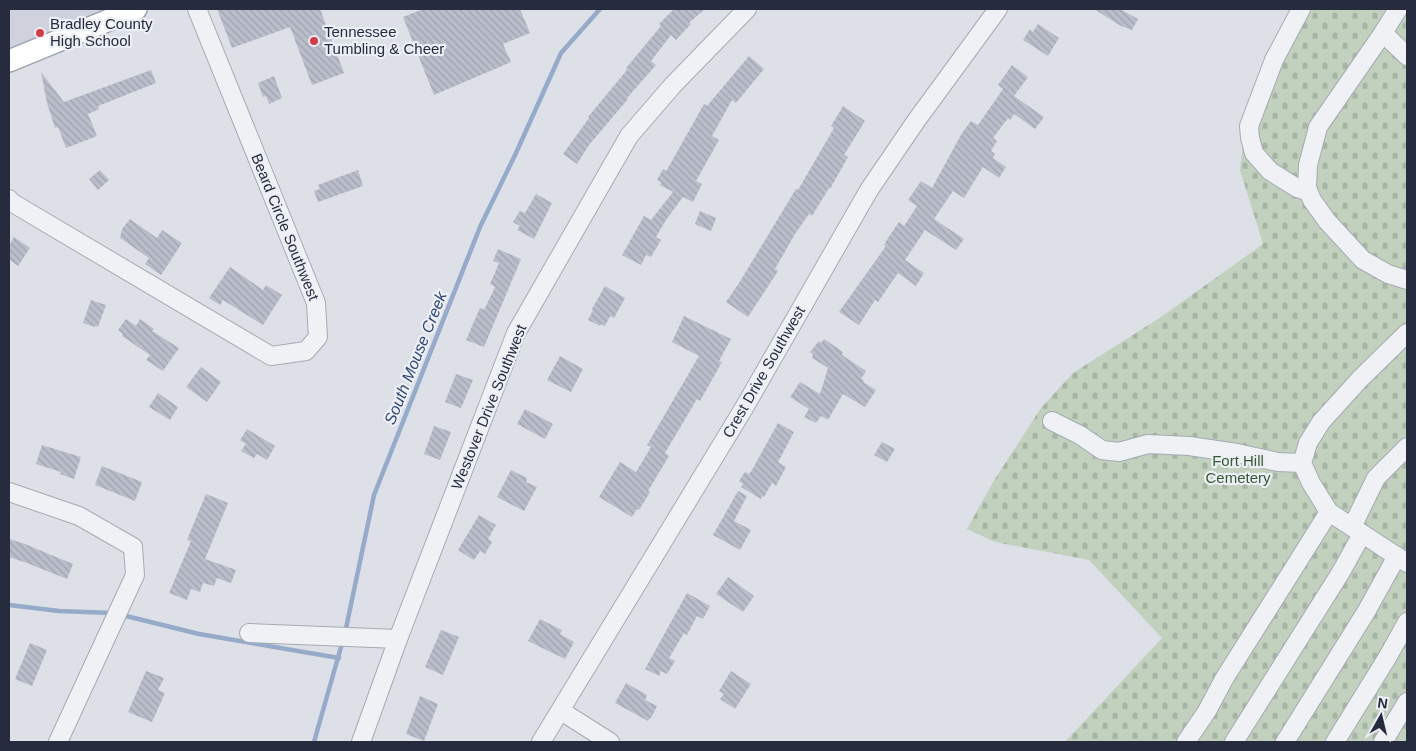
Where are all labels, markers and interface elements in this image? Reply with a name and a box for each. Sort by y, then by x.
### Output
place label: Bradley County High School [50,15,153,49]
place label: Tennessee Tumbling & Cheer [324,23,444,57]
marker: Bradley County High School [34,27,46,39]
marker: Tennessee Tumbling & Cheer [308,35,320,47]
street label: Beard Circle Southwest [248,151,323,303]
water label: South Mouse Creek [381,289,450,427]
street label: Crest Drive Southwest [719,302,809,441]
street label: Westover Drive Southwest [448,321,530,492]
park label: Fort Hill Cemetery [1205,452,1271,486]
north arrow [1356,691,1406,741]
text: N [1377,694,1389,712]

